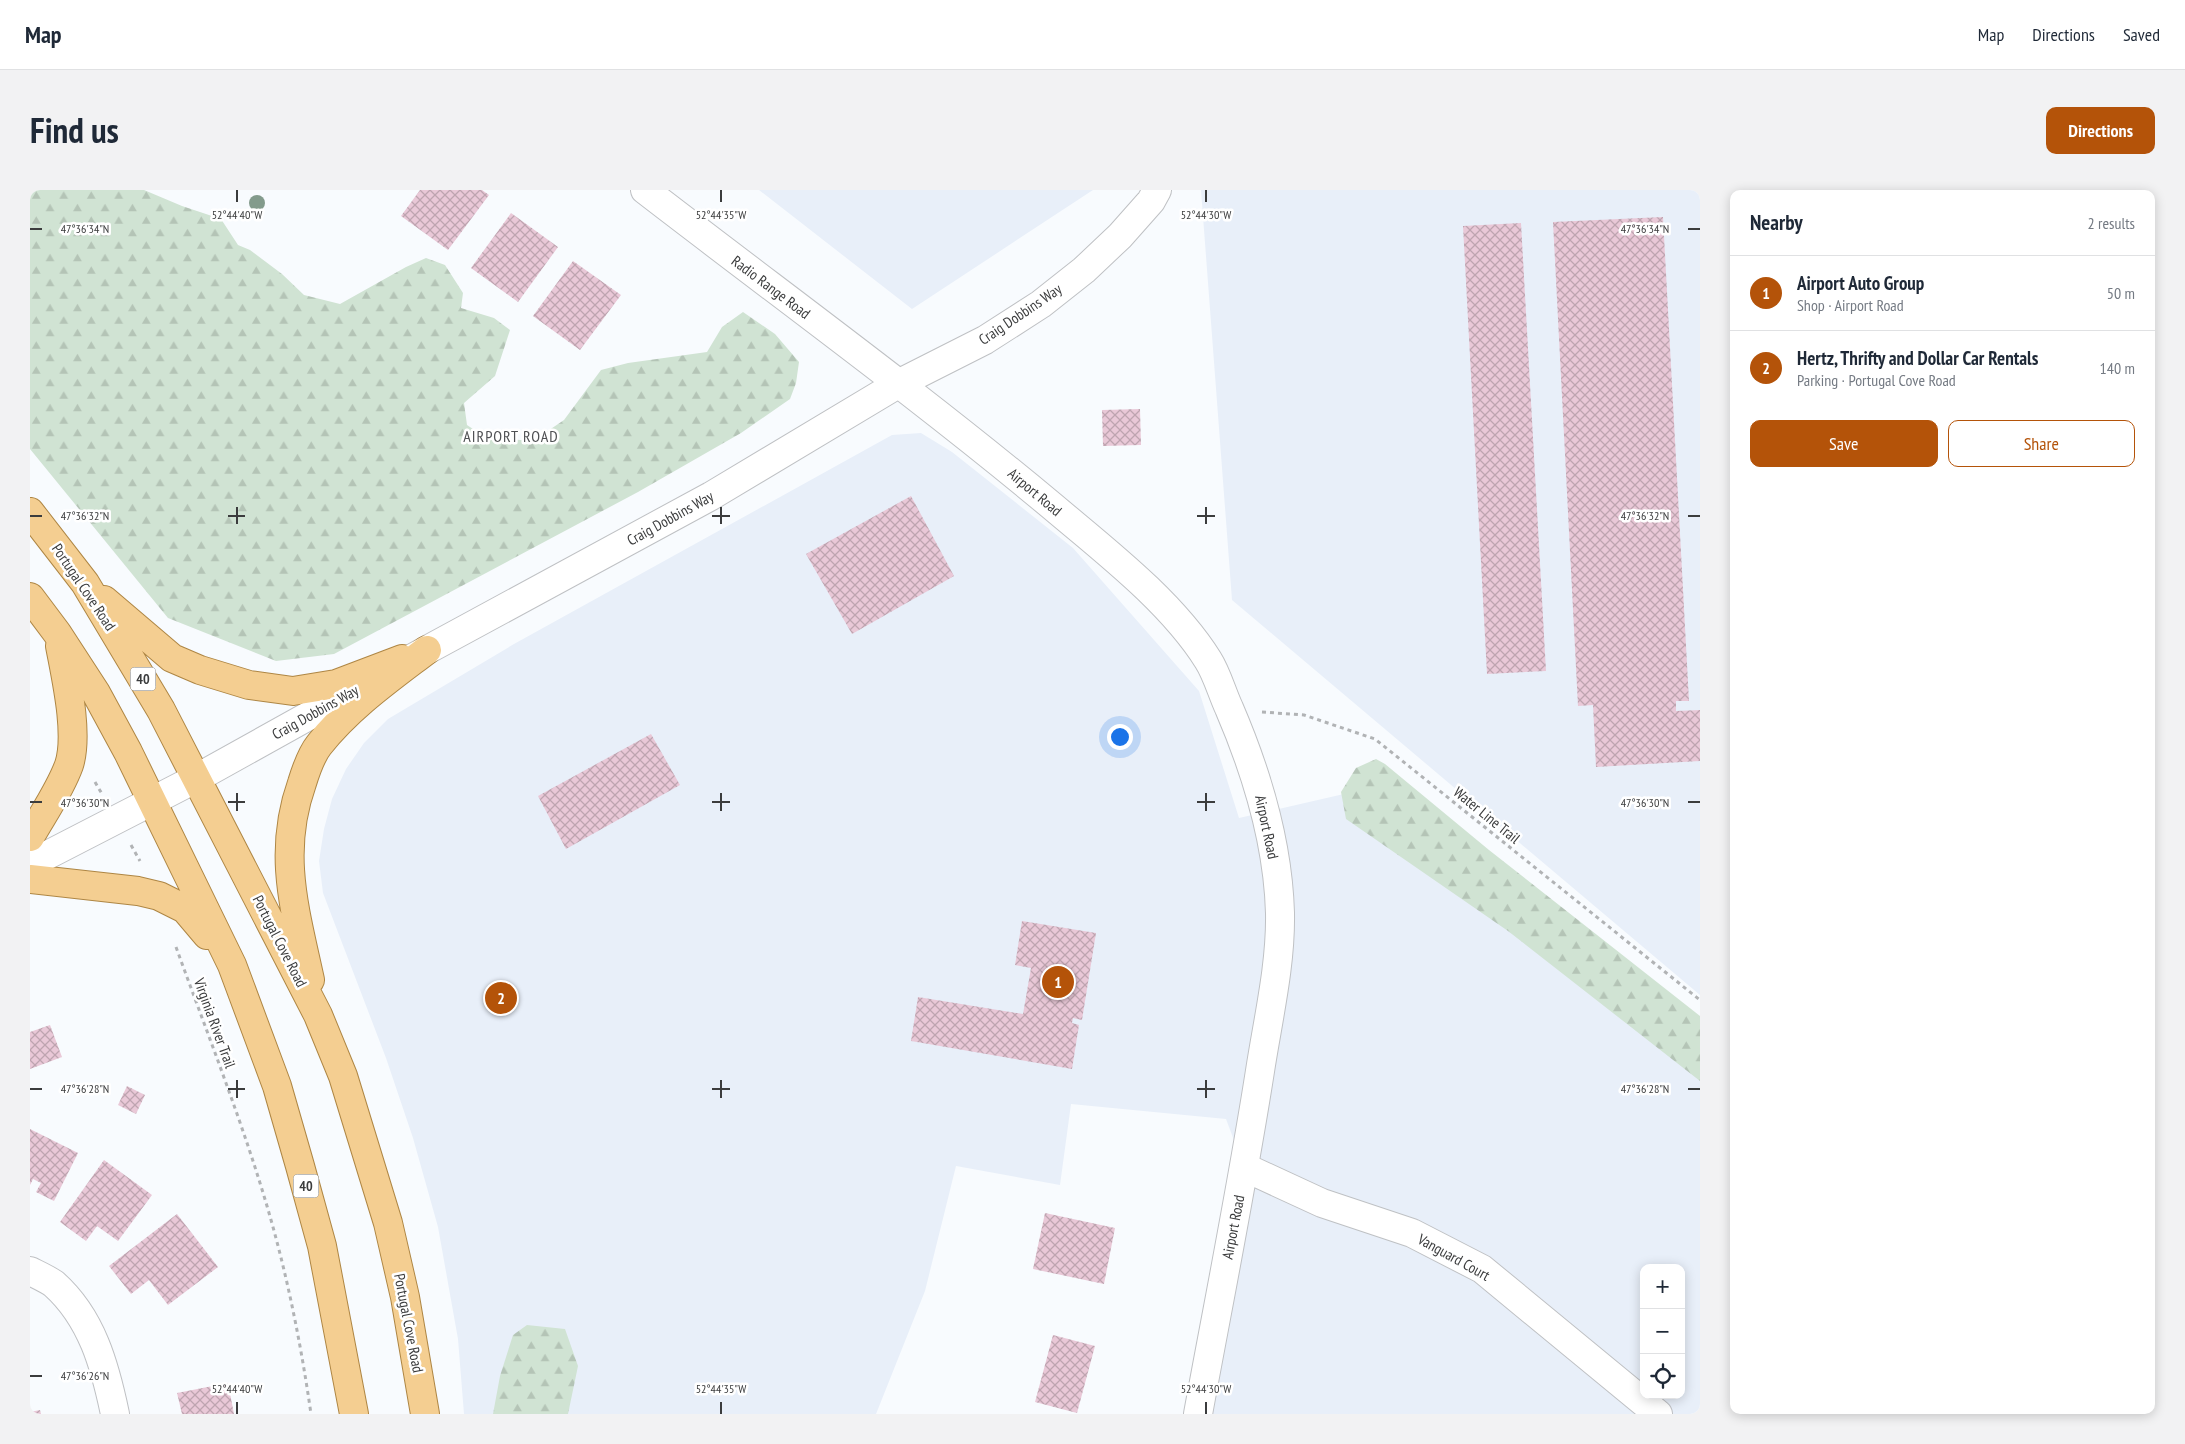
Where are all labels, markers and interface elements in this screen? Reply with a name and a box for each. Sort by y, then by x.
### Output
text: Map [25,19,62,50]
text: Map [1978,23,2004,46]
text: Directions [2032,23,2095,46]
text: Saved [2123,23,2160,46]
text: Find us [30,107,119,153]
button: Directions [2046,107,2155,154]
text: 52°44'40"W [212,207,262,222]
text: 52°44'35"W [696,207,746,222]
text: 52°44'30"W [1181,207,1231,222]
text: Nearby [1750,209,1803,236]
text: 2 results [2088,213,2135,233]
text: 47°36'34"N [61,221,109,236]
text: 47°36'34"N [1621,221,1669,236]
street label: Radio Range Road [728,251,814,323]
text: Airport Auto Group [1797,271,1924,295]
street label: Craig Dobbins Way [975,279,1065,349]
text: 1 [1762,283,1770,303]
text: 50 m [2107,283,2135,303]
text: Shop · Airport Road [1797,295,1904,315]
text: Hertz, Thrifty and Dollar Car Rentals [1797,346,2038,370]
text: 2 [1762,358,1770,378]
text: 140 m [2100,358,2135,378]
text: Parking · Portugal Cove Road [1797,370,1956,390]
button: Save [1750,420,1938,467]
button: Share [1948,420,2135,467]
district label: AIRPORT ROAD [463,426,559,446]
street label: Airport Road [1004,464,1066,520]
street label: Craig Dobbins Way [623,486,717,550]
text: 47°36'32"N [61,508,109,523]
text: 47°36'32"N [1621,508,1669,523]
street label: Portugal Cove Road [48,540,120,634]
road number: 40 [130,668,156,690]
street label: Craig Dobbins Way [268,680,362,744]
your location [1107,724,1133,750]
street label: Water Line Trail [1450,782,1525,848]
street label: Airport Road [1251,793,1283,861]
text: 47°36'30"N [61,795,109,810]
text: 47°36'30"N [1621,795,1669,810]
street label: Portugal Cove Road [249,892,311,990]
pin: 1 [1042,963,1074,1001]
street label: Virginia River Trail [190,974,240,1071]
pin: 2 [485,979,517,1017]
text: 47°36'28"N [61,1081,109,1096]
text: 47°36'28"N [1621,1081,1669,1096]
road number: 40 [294,1174,318,1198]
street label: Airport Road [1217,1193,1249,1261]
street label: Vanguard Court [1414,1229,1493,1285]
map controls [1640,1264,1685,1399]
button: + [1640,1264,1685,1309]
street label: Portugal Cove Road [390,1272,428,1374]
button: − [1640,1309,1685,1354]
button: locate [1640,1354,1685,1399]
text: 47°36'26"N [61,1368,109,1383]
text: 52°44'40"W [212,1381,262,1396]
text: 52°44'35"W [696,1381,746,1396]
text: 52°44'30"W [1181,1381,1231,1396]

